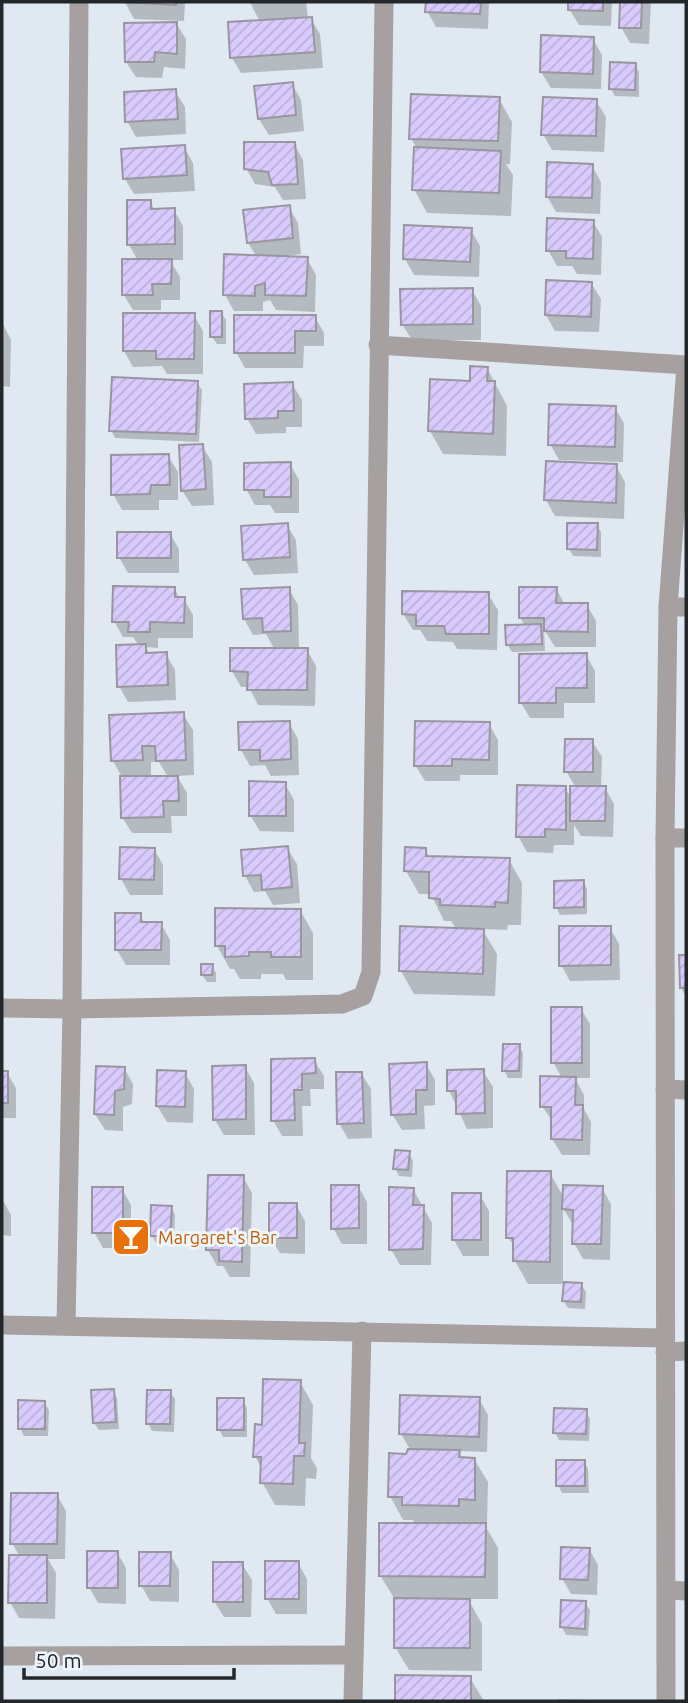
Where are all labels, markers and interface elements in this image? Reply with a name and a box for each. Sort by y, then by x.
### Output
bar icon: Margaret's Bar [110,1216,152,1258]
place label: Margaret's Bar [158,1227,277,1247]
scale bar [24,1636,234,1680]
text: 50 m [35,1648,82,1672]

